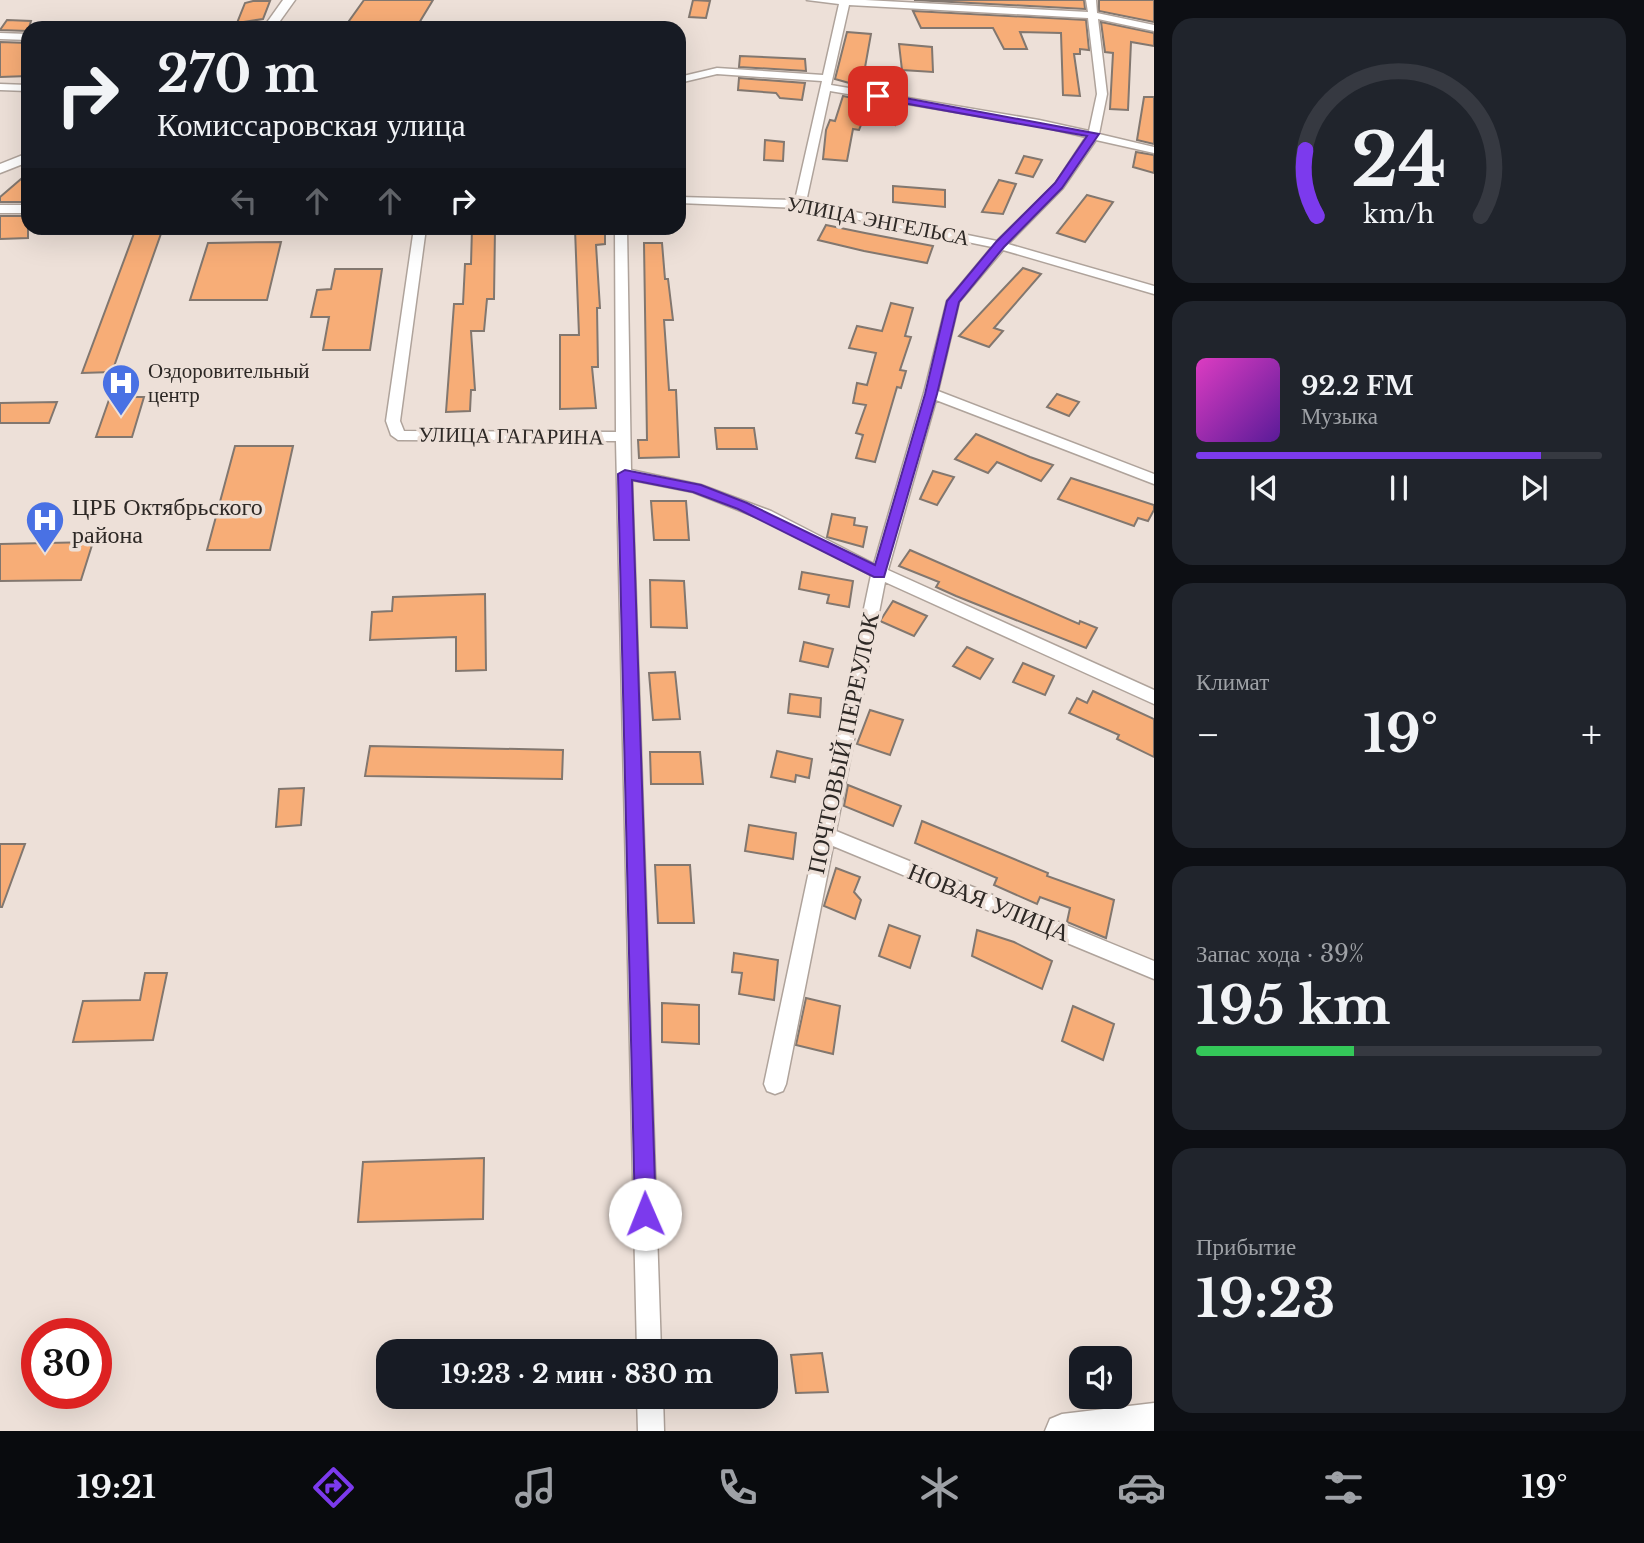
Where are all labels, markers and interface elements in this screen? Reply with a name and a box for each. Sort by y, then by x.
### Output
text: 270 m [157,44,318,105]
icon: right [42,49,133,140]
pin [848,66,908,126]
icon: arrive [859,77,897,115]
text: Комиссаровская улица [157,105,466,145]
text: 24 [1351,116,1447,207]
icon: left [225,182,263,220]
icon: ahead [298,182,336,220]
icon: ahead [371,182,409,220]
icon: right [444,182,482,220]
street label: УЛИЦА ЭНГЕЛЬСА [784,191,973,252]
text: km/h [1364,199,1434,230]
place label: Оздоровительный центр [148,358,310,408]
hospital icon: Оздоровительный центр [100,362,142,417]
text: 92.2 FM [1301,370,1414,402]
text: Музыка [1301,402,1378,430]
street label: УЛИЦА ГАГАРИНА [418,421,605,451]
icon: previous [1245,469,1283,507]
icon: pause [1380,469,1418,507]
icon: next [1515,469,1553,507]
place label: ЦРБ Октябрьского района [72,492,263,549]
hospital icon: ЦРБ Октябрьского района [24,499,66,554]
street label: ПОЧТОВЫЙ ПЕРЕУЛОК [801,609,885,876]
text: Климат [1196,668,1269,696]
text: 19° [1363,702,1438,766]
text: − [1196,711,1220,758]
text: + [1581,711,1602,758]
street label: НОВАЯ УЛИЦА [904,856,1075,948]
text: Запас хода · 39% [1196,940,1364,968]
text: 195 km [1196,974,1391,1038]
position arrow [608,1177,682,1251]
text: Прибытие [1196,1233,1296,1261]
text: 19:23 [1196,1267,1335,1331]
speed limit sign: 30 [21,1318,112,1409]
map controls [1069,1346,1132,1409]
button: sound [1069,1346,1132,1409]
text: 19:23 · 2 мин · 830 m [441,1358,713,1390]
icon: directions [309,1463,358,1512]
icon: music [511,1463,560,1512]
icon: phone [713,1463,762,1512]
icon: climate [915,1463,964,1512]
icon: car [1117,1463,1166,1512]
icon: filters [1319,1463,1368,1512]
text: 19:21 [77,1467,156,1507]
text: 19° [1521,1467,1567,1507]

